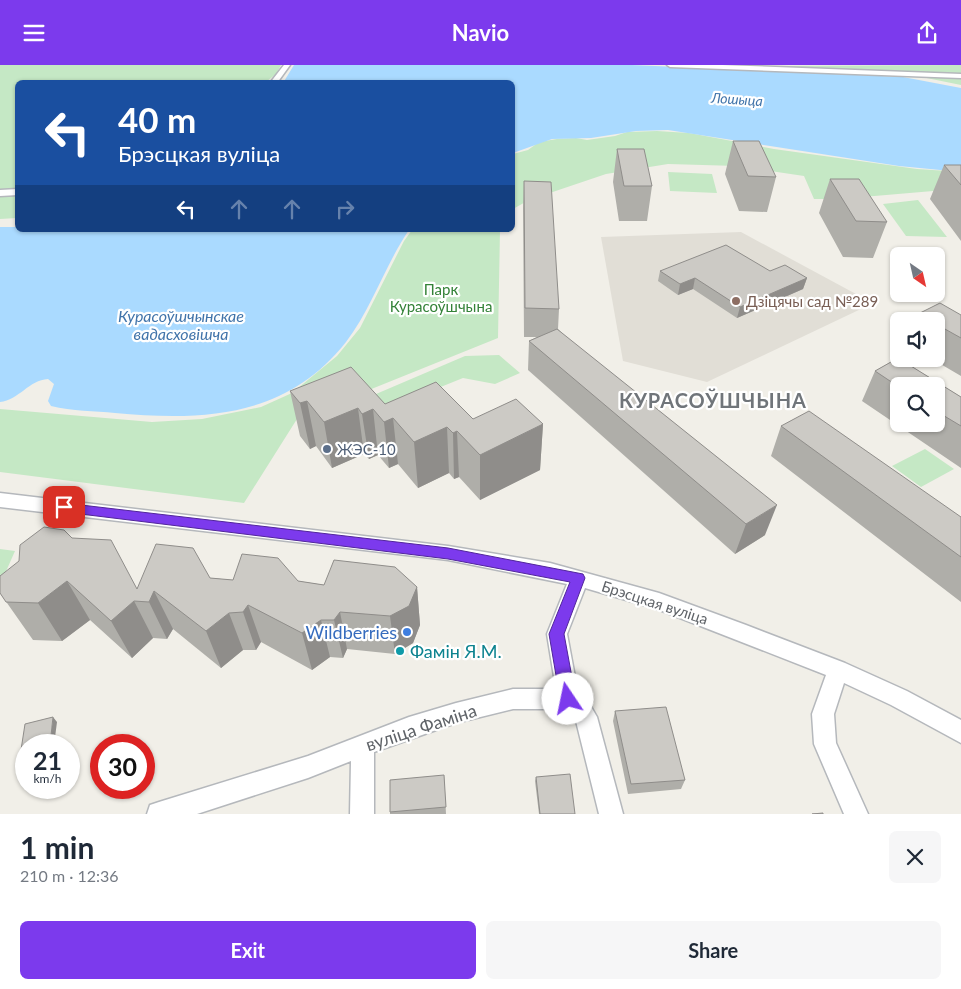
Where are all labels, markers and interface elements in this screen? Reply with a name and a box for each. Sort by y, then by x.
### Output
icon: menu [20,19,48,47]
text: Navio [452,19,509,46]
icon: share [913,19,941,47]
water label: Лошыца [710,89,763,109]
text: 40 m [118,98,196,140]
icon: left [35,100,100,165]
text: Брэсцкая вуліца [118,140,280,167]
icon: left [172,195,200,223]
icon: ahead [225,195,253,223]
icon: ahead [278,195,306,223]
icon: right [331,195,359,223]
north arrow [890,247,945,303]
map controls [890,247,945,432]
park label: Парк Курасоўшчына [390,280,492,315]
place label: Дзіцячы сад №289 [746,292,878,310]
marker: Дзіцячы сад №289 [730,295,742,307]
water label: Курасоўшчынскае вадасховішча [118,306,244,343]
button: sound [890,312,945,367]
button: search [890,377,945,432]
district label: КУРАСОЎШЧЫНА [619,388,807,412]
place label: ЖЭС-10 [337,440,396,458]
marker: ЖЭС-10 [321,443,333,455]
pin [43,486,85,528]
icon: arrive [50,493,78,521]
street label: Брэсцкая вуліца [600,576,710,628]
place label: Wildberries [305,621,397,643]
marker: Wildberries [401,626,413,638]
place label: Фамін Я.М. [410,640,502,662]
marker: Фамін Я.М. [394,645,406,657]
position arrow [541,672,593,724]
street label: вуліца Фаміна [363,699,479,755]
speed limit sign: 30 [90,734,155,799]
text: 21 [33,745,62,775]
text: km/h [33,771,62,786]
text: 1 min [20,829,94,865]
button: close [889,831,941,883]
text: 210 m · 12:36 [20,866,119,885]
button: Exit [20,921,476,979]
button: Share [486,921,941,979]

